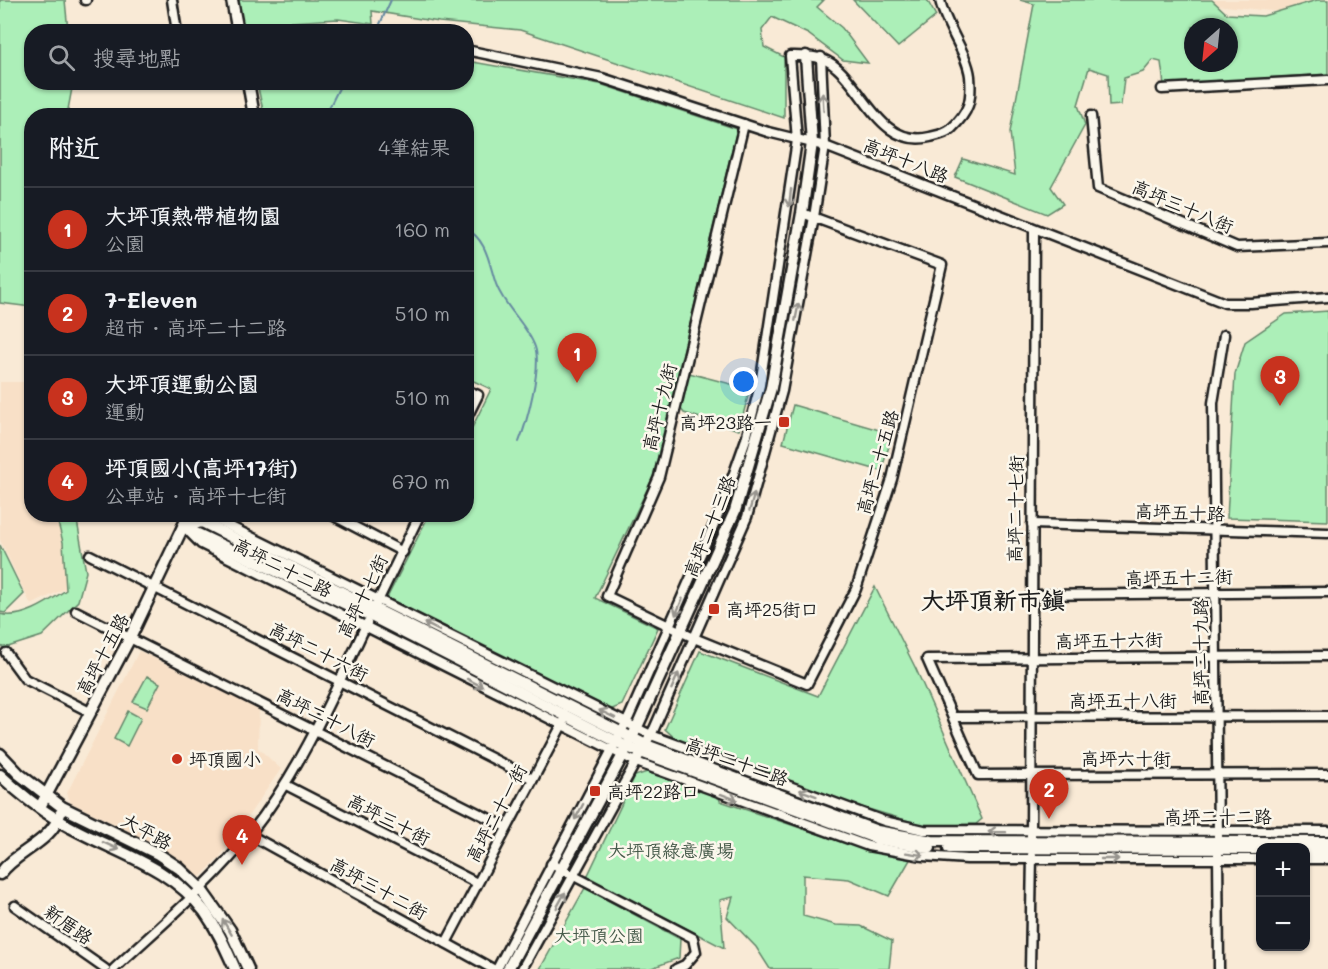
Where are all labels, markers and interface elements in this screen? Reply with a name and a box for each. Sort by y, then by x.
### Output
north arrow [1184,18,1238,72]
search box [24,24,474,90]
icon: search [45,41,78,74]
text: 搜尋地點 [93,43,181,72]
one-way arrow [817,92,828,112]
text: 附近 [48,130,100,164]
street label: 高坪十八路 [860,132,952,188]
text: 4筆結果 [378,134,450,160]
street label: 高坪三十八街 [1129,174,1237,238]
one-way arrow [784,187,795,207]
text: 大坪頂熱帶植物園 [105,201,281,230]
text: 1 [63,216,72,242]
text: 160 m [394,216,450,242]
text: 公園 [105,230,145,256]
text: 7-Eleven [105,285,197,314]
text: 2 [62,300,73,326]
text: 510 m [395,300,450,326]
one-way arrow [792,303,803,323]
text: 超市 · 高坪二十二路 [105,314,287,340]
pin: 1 [558,334,596,383]
pin: 3 [1260,356,1300,406]
street label: 高坪十九街 [636,360,682,454]
your location [729,367,758,396]
text: 大坪頂運動公園 [105,369,259,398]
text: 3 [62,384,74,410]
text: 510 m [395,384,450,410]
text: 運動 [105,398,145,424]
street label: 高坪二十五路 [851,407,903,517]
place label: 高坪23路一 [679,410,772,434]
marker: 高坪23路一 [777,415,791,429]
text: 坪頂國小(高坪17街) [105,453,298,482]
street label: 高坪二十七街 [1002,455,1028,563]
text: 4 [61,468,74,494]
text: 670 m [392,468,450,494]
street label: 高坪二十三路 [678,471,740,581]
text: 公車站 · 高坪十七街 [105,482,287,508]
one-way arrow [746,493,758,512]
street label: 高坪五十路 [1135,498,1225,526]
street label: 高坪二十二路 [229,532,337,602]
street label: 高坪十七街 [331,550,393,642]
street label: 高坪五十二街 [1125,564,1233,590]
district label: 大坪頂新市鎮 [921,584,1065,615]
one-way arrow [673,597,684,615]
place label: 高坪25街口 [726,597,819,621]
street label: 高坪二十九路 [1188,598,1212,706]
marker: 高坪25街口 [707,602,721,616]
street label: 高坪十五路 [70,609,134,699]
street label: 高坪二十六街 [265,616,373,686]
one-way arrow [424,621,442,632]
street label: 高坪五十六街 [1055,627,1163,653]
one-way arrow [670,673,681,691]
one-way arrow [466,677,484,689]
street label: 高坪二十八街 [272,682,380,752]
street label: 高坪五十八街 [1069,688,1177,712]
one-way arrow [598,708,616,719]
street label: 高坪二十二路 [682,731,792,791]
street label: 高坪六十街 [1081,746,1171,770]
place label: 坪頂國小 [189,747,261,771]
marker: 坪頂國小 [170,752,184,766]
street label: 高坪二十一街 [460,760,532,866]
pin: 2 [1030,770,1068,819]
place label: 高坪22路口 [607,779,699,803]
marker: 高坪22路口 [588,784,602,798]
one-way arrow [799,787,817,798]
street label: 高坪三十街 [343,788,435,850]
one-way arrow [719,792,738,803]
one-way arrow [573,803,584,821]
street label: 高坪二十二路 [1164,804,1272,828]
street label: 大平路 [118,807,176,855]
pin: 4 [222,816,262,865]
one-way arrow [987,826,1007,837]
park label: 大坪頂綠意廣場 [608,838,734,862]
one-way arrow [102,840,120,852]
map controls [1256,843,1310,951]
button: + [1256,843,1310,897]
one-way arrow [905,849,924,860]
street label: 高坪三十二街 [326,851,432,925]
one-way arrow [1099,853,1119,865]
one-way arrow [556,891,567,909]
button: − [1256,897,1310,951]
street label: 新厝路 [40,899,98,949]
one-way arrow [221,919,233,936]
park label: 大坪頂公園 [554,923,644,947]

